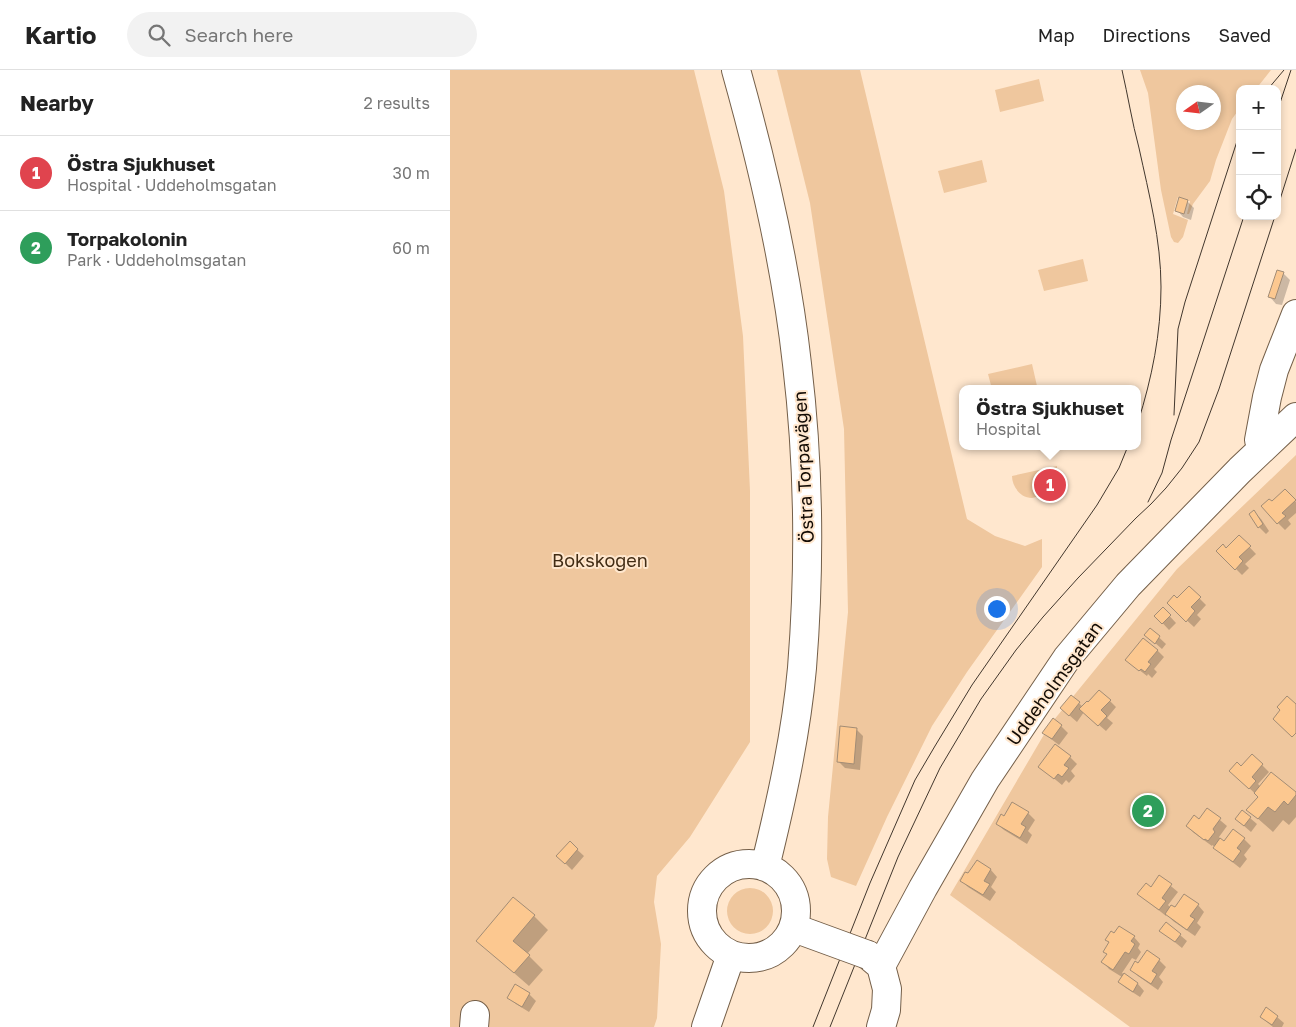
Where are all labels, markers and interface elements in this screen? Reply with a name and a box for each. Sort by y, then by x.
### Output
search box [127,12,477,57]
text: Kartio [25,20,97,49]
icon: search [145,21,173,49]
text: Search here [185,23,293,46]
text: Map [1038,24,1074,46]
text: Directions [1102,24,1190,46]
text: Saved [1218,24,1271,46]
north arrow [1176,85,1221,130]
map controls [1236,85,1281,220]
button: + [1236,85,1281,130]
text: Nearby [20,90,94,116]
text: 2 results [364,93,430,113]
button: − [1236,130,1281,175]
text: Östra Sjukhuset [67,152,215,175]
text: 1 [32,163,40,183]
text: 30 m [393,163,430,183]
text: Hospital · Uddeholmsgatan [67,175,277,195]
button: locate [1236,175,1281,220]
text: Torpakolonin [67,227,187,250]
text: 2 [31,238,41,258]
text: 60 m [392,238,430,258]
text: Park · Uddeholmsgatan [67,250,246,270]
popup [959,385,1141,450]
street label: Östra Torpavägen [788,390,818,544]
text: Östra Sjukhuset [976,396,1124,419]
text: Hospital [976,419,1041,439]
pin: 1 [1034,466,1066,504]
park label: Bokskogen [552,549,648,571]
your location [984,596,1010,622]
street label: Uddeholmsgatan [1002,617,1106,749]
pin: 2 [1132,792,1164,830]

